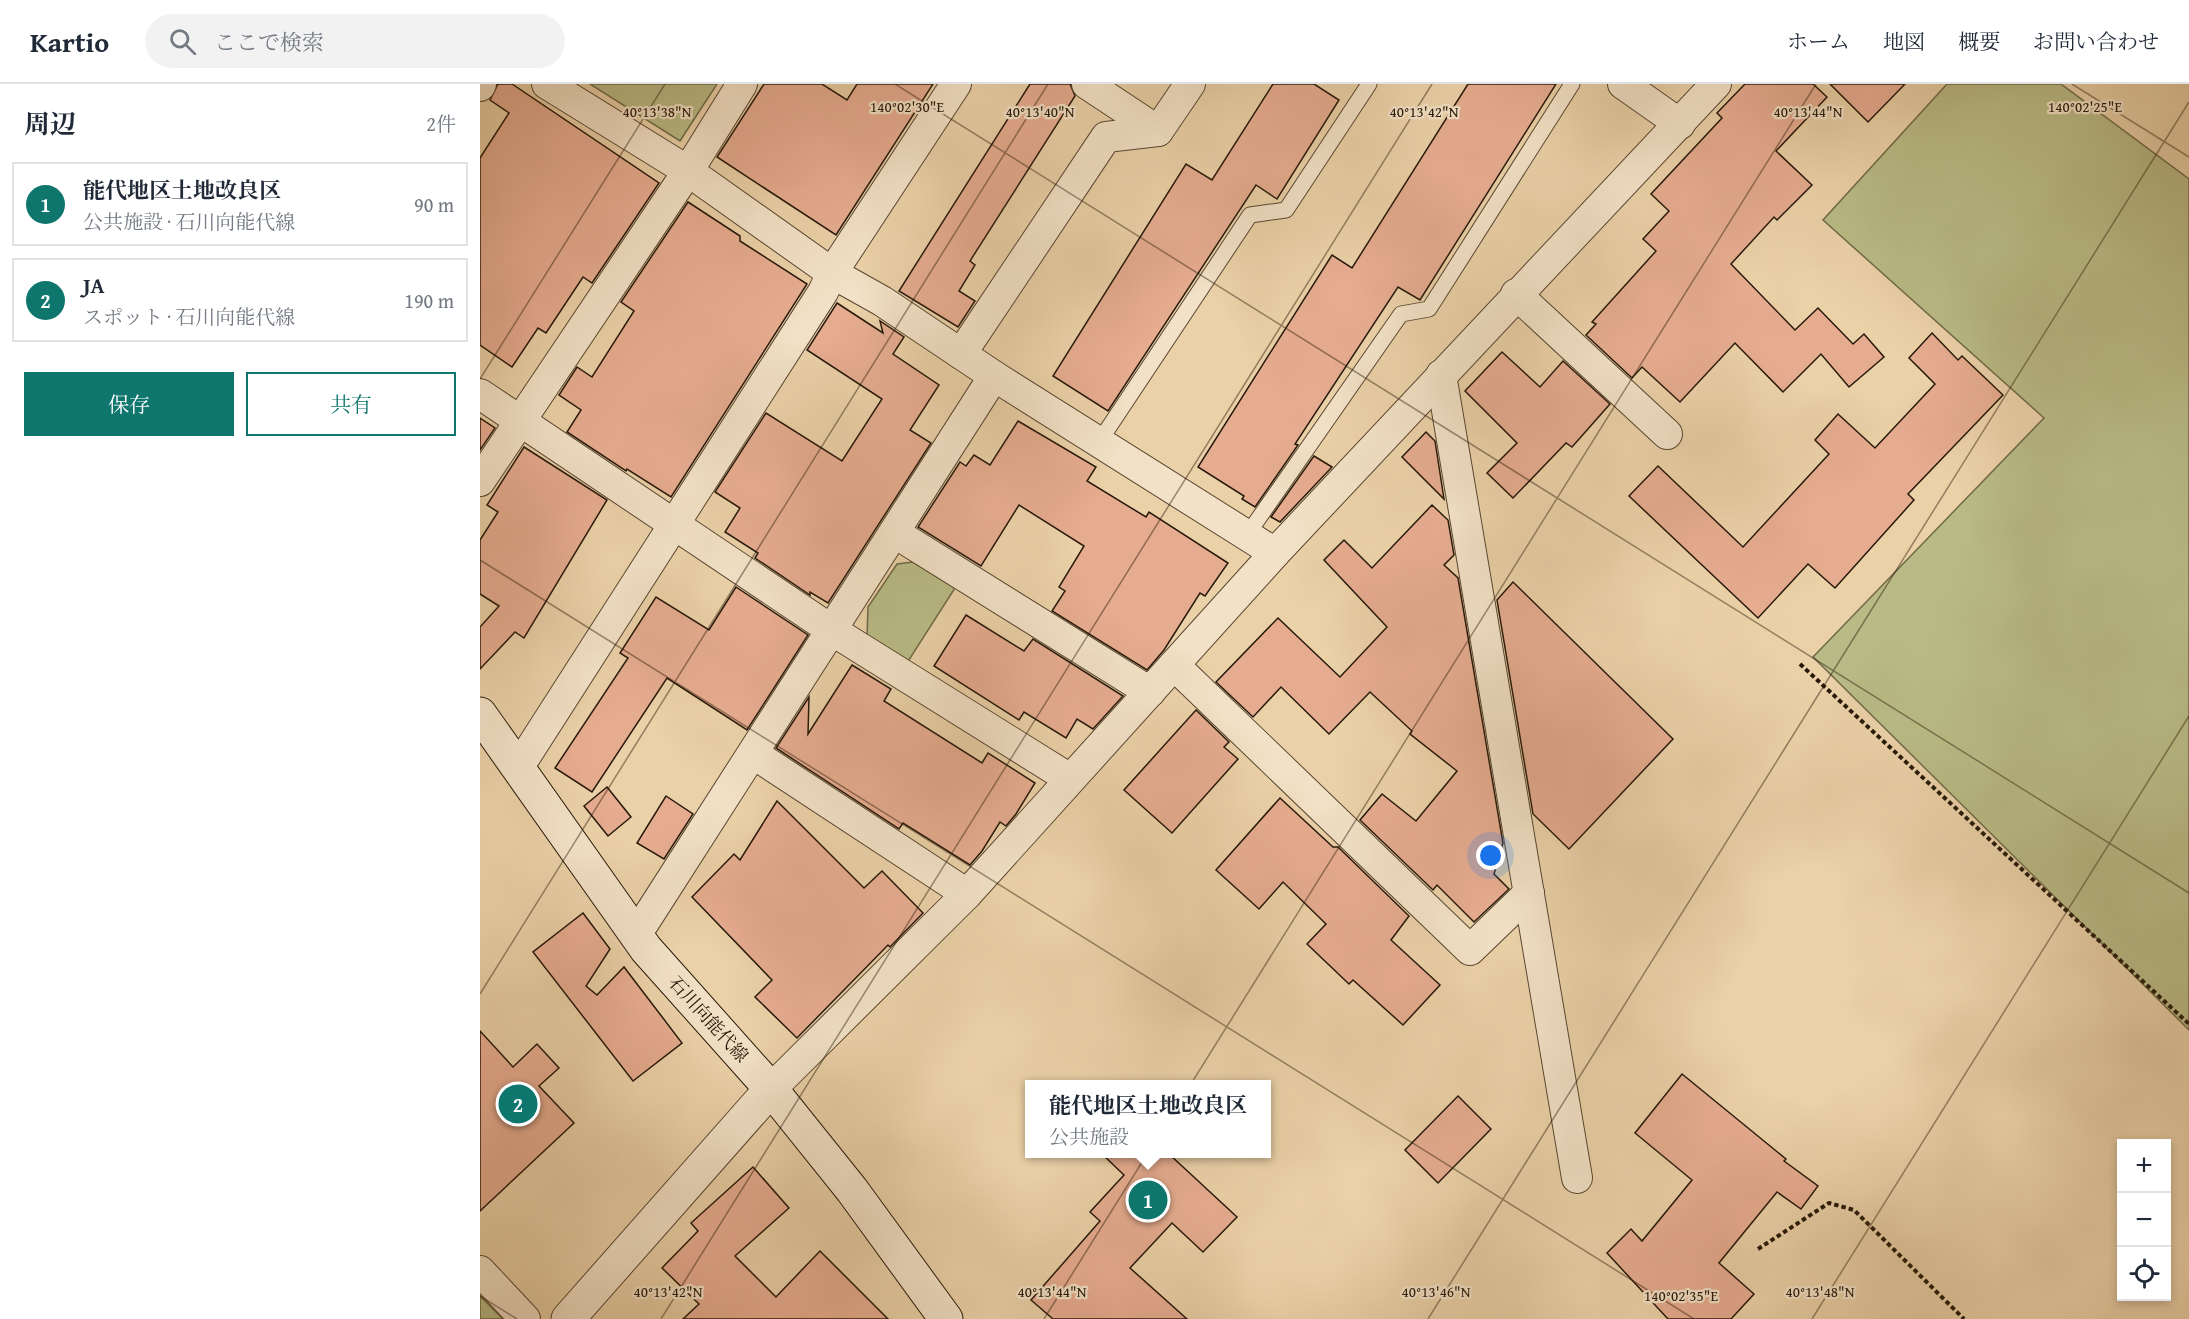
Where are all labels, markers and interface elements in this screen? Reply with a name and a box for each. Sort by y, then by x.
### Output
search box [145,14,565,68]
text: Kartio [30,21,109,62]
icon: search [166,25,199,58]
text: ここで検索 [214,26,324,58]
text: ホーム [1787,26,1850,57]
text: 地図 [1883,26,1925,57]
text: 概要 [1958,26,2000,57]
text: お問い合わせ [2033,26,2159,57]
text: 140°02'30"E [870,96,944,117]
text: 140°02'25"E [2048,96,2122,117]
text: 40°13'38"N [623,101,692,122]
text: 40°13'40"N [1006,101,1075,122]
text: 40°13'42"N [1390,101,1459,122]
text: 40°13'44"N [1774,101,1843,122]
text: 周辺 [24,104,76,143]
text: 2件 [426,109,456,138]
text: 能代地区土地改良区 [83,174,281,206]
text: 1 [40,190,51,219]
text: 90 m [414,190,454,219]
text: 公共施設 · 石川向能代線 [83,207,295,236]
text: JA [83,269,105,301]
text: 2 [40,286,51,315]
text: 190 m [404,286,454,315]
text: スポット · 石川向能代線 [83,302,295,331]
button: 保存 [24,372,234,436]
button: 共有 [246,372,456,436]
your location [1476,841,1505,870]
street label: 石川向能代線 [663,970,755,1068]
popup [1025,1080,1271,1158]
pin: 2 [498,1082,537,1126]
text: 能代地区土地改良区 [1049,1089,1247,1121]
text: 公共施設 [1049,1122,1129,1151]
map controls [2117,1139,2171,1301]
button: + [2117,1139,2171,1193]
pin: 1 [1128,1178,1168,1222]
button: − [2117,1193,2171,1247]
button: locate [2117,1247,2171,1301]
text: 40°13'42"N [634,1281,703,1302]
text: 40°13'44"N [1018,1281,1087,1302]
text: 40°13'46"N [1402,1281,1471,1302]
text: 40°13'48"N [1786,1281,1855,1302]
text: 140°02'35"E [1644,1285,1718,1306]

